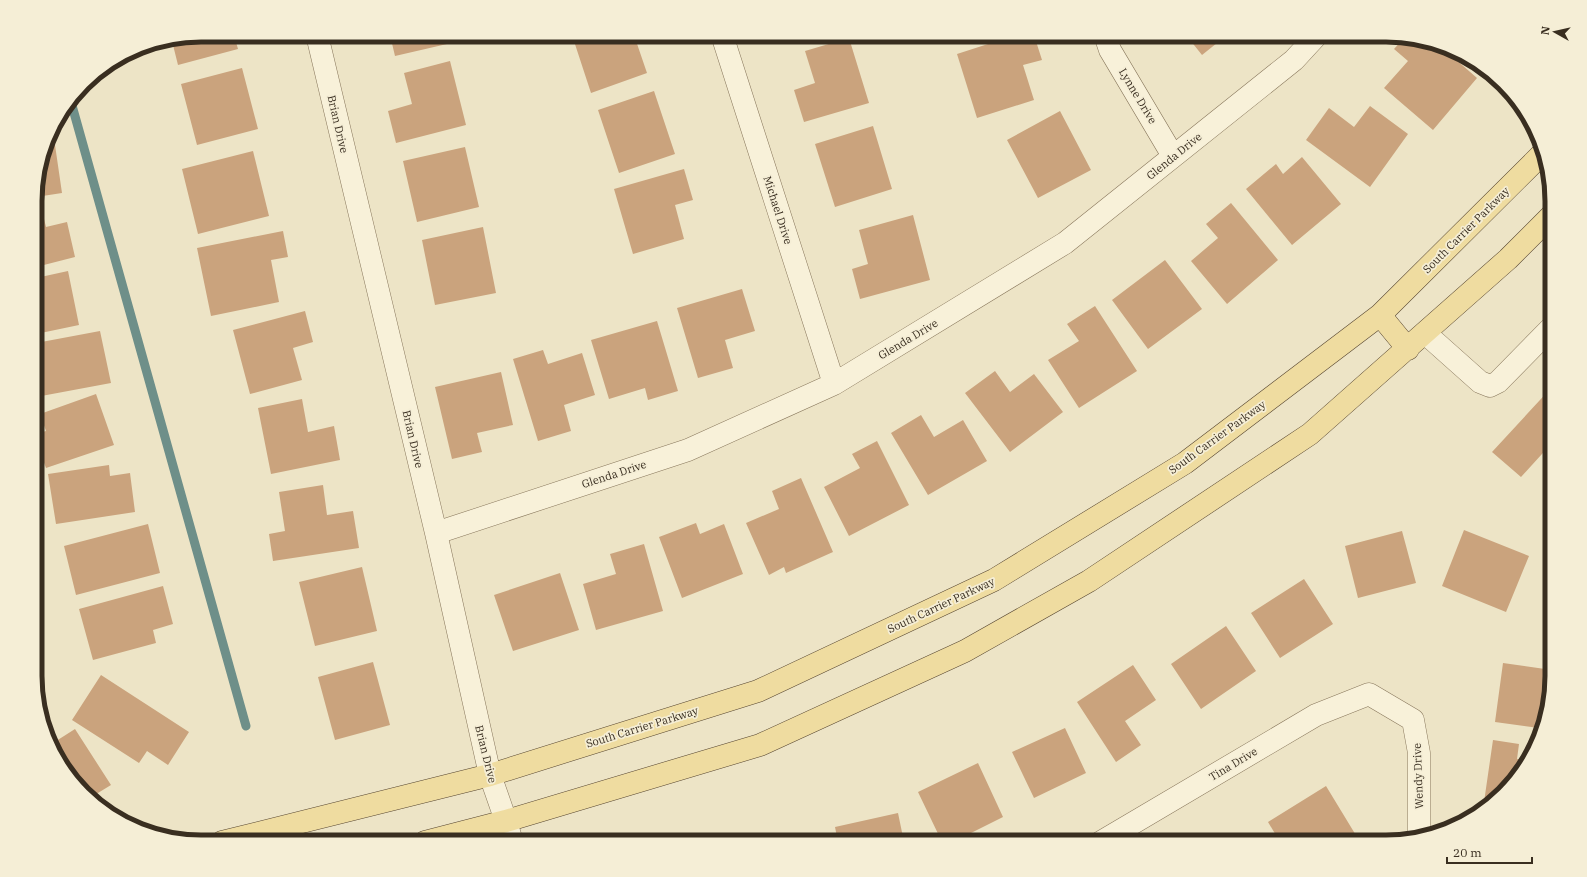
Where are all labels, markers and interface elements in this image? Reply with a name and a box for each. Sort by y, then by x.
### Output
north arrow [1535,12,1575,52]
text: N [1538,25,1553,36]
street label: Lynne Drive [1116,66,1160,126]
street label: Brian Drive [325,94,351,154]
street label: Glenda Drive [1143,129,1205,183]
street label: Michael Drive [760,174,796,246]
street label: South Carrier Parkway [1420,184,1512,276]
street label: Glenda Drive [876,316,940,362]
street label: South Carrier Parkway [1166,397,1268,477]
street label: Brian Drive [400,409,426,469]
street label: Glenda Drive [580,457,648,491]
street label: South Carrier Parkway [885,574,997,636]
street label: South Carrier Parkway [584,703,700,751]
street label: Brian Drive [472,724,500,784]
street label: Wendy Drive [1410,743,1426,809]
street label: Tina Drive [1206,744,1260,784]
scale bar [1447,839,1532,865]
text: 20 m [1453,845,1482,860]

